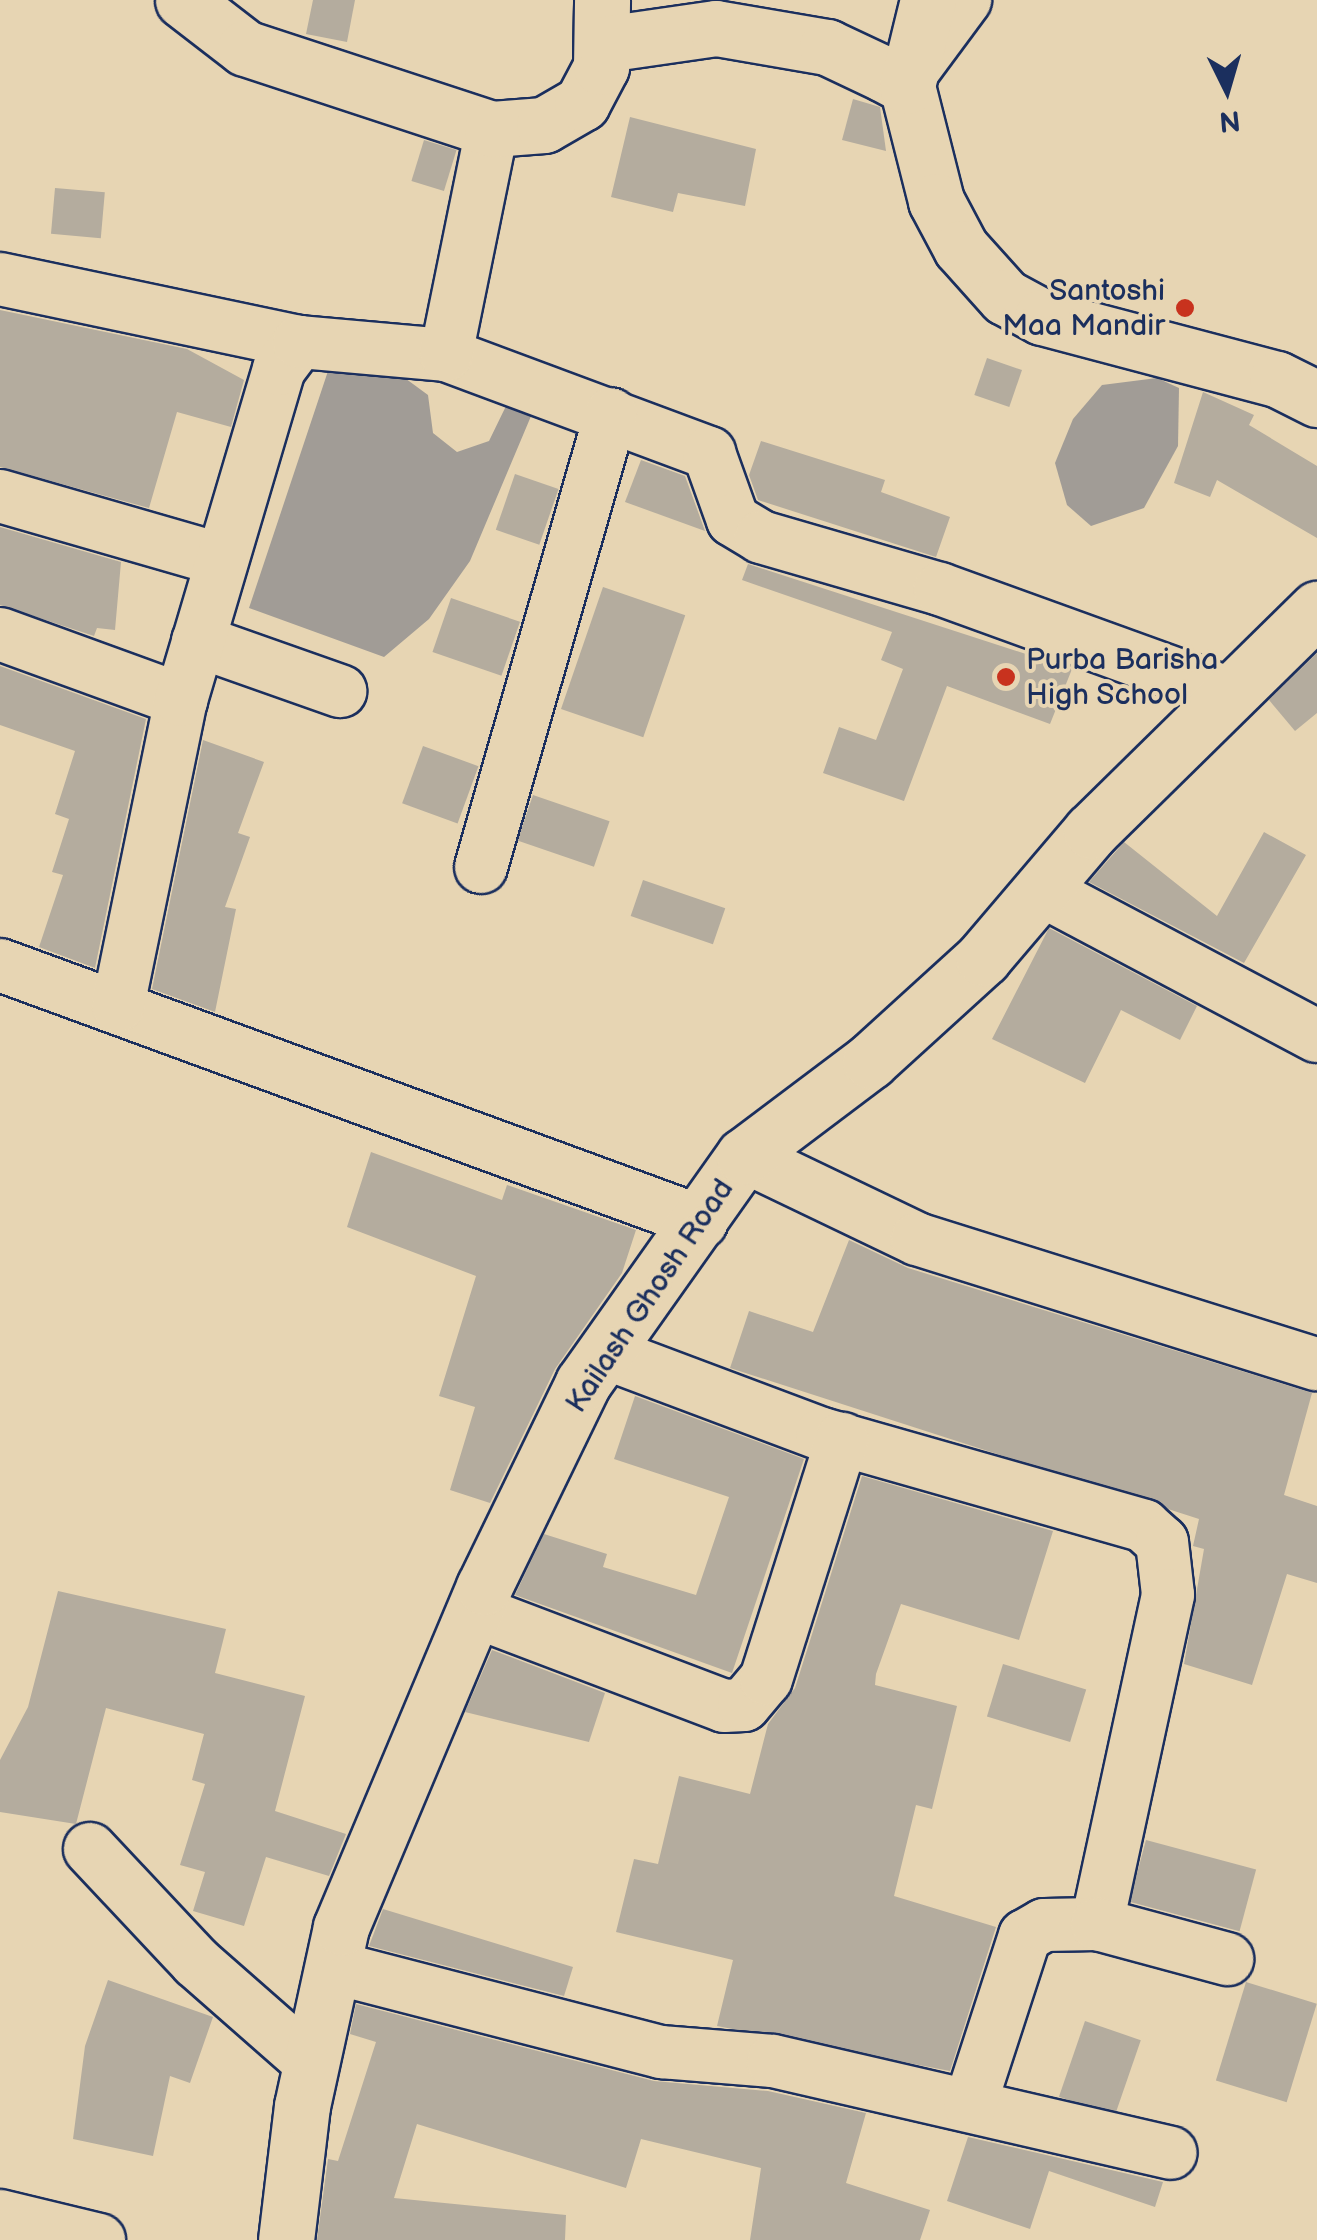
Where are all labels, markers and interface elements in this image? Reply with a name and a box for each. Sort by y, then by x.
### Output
north arrow [1177,40,1277,140]
text: N [1218,103,1242,138]
place label: Santoshi Maa Mandir [1002,273,1165,344]
marker: Santoshi Maa Mandir [1174,297,1196,319]
place label: Purba Barisha High School [1026,642,1218,712]
marker: Purba Barisha High School [995,666,1017,688]
street label: Kailash Ghosh Road [558,1172,742,1420]

